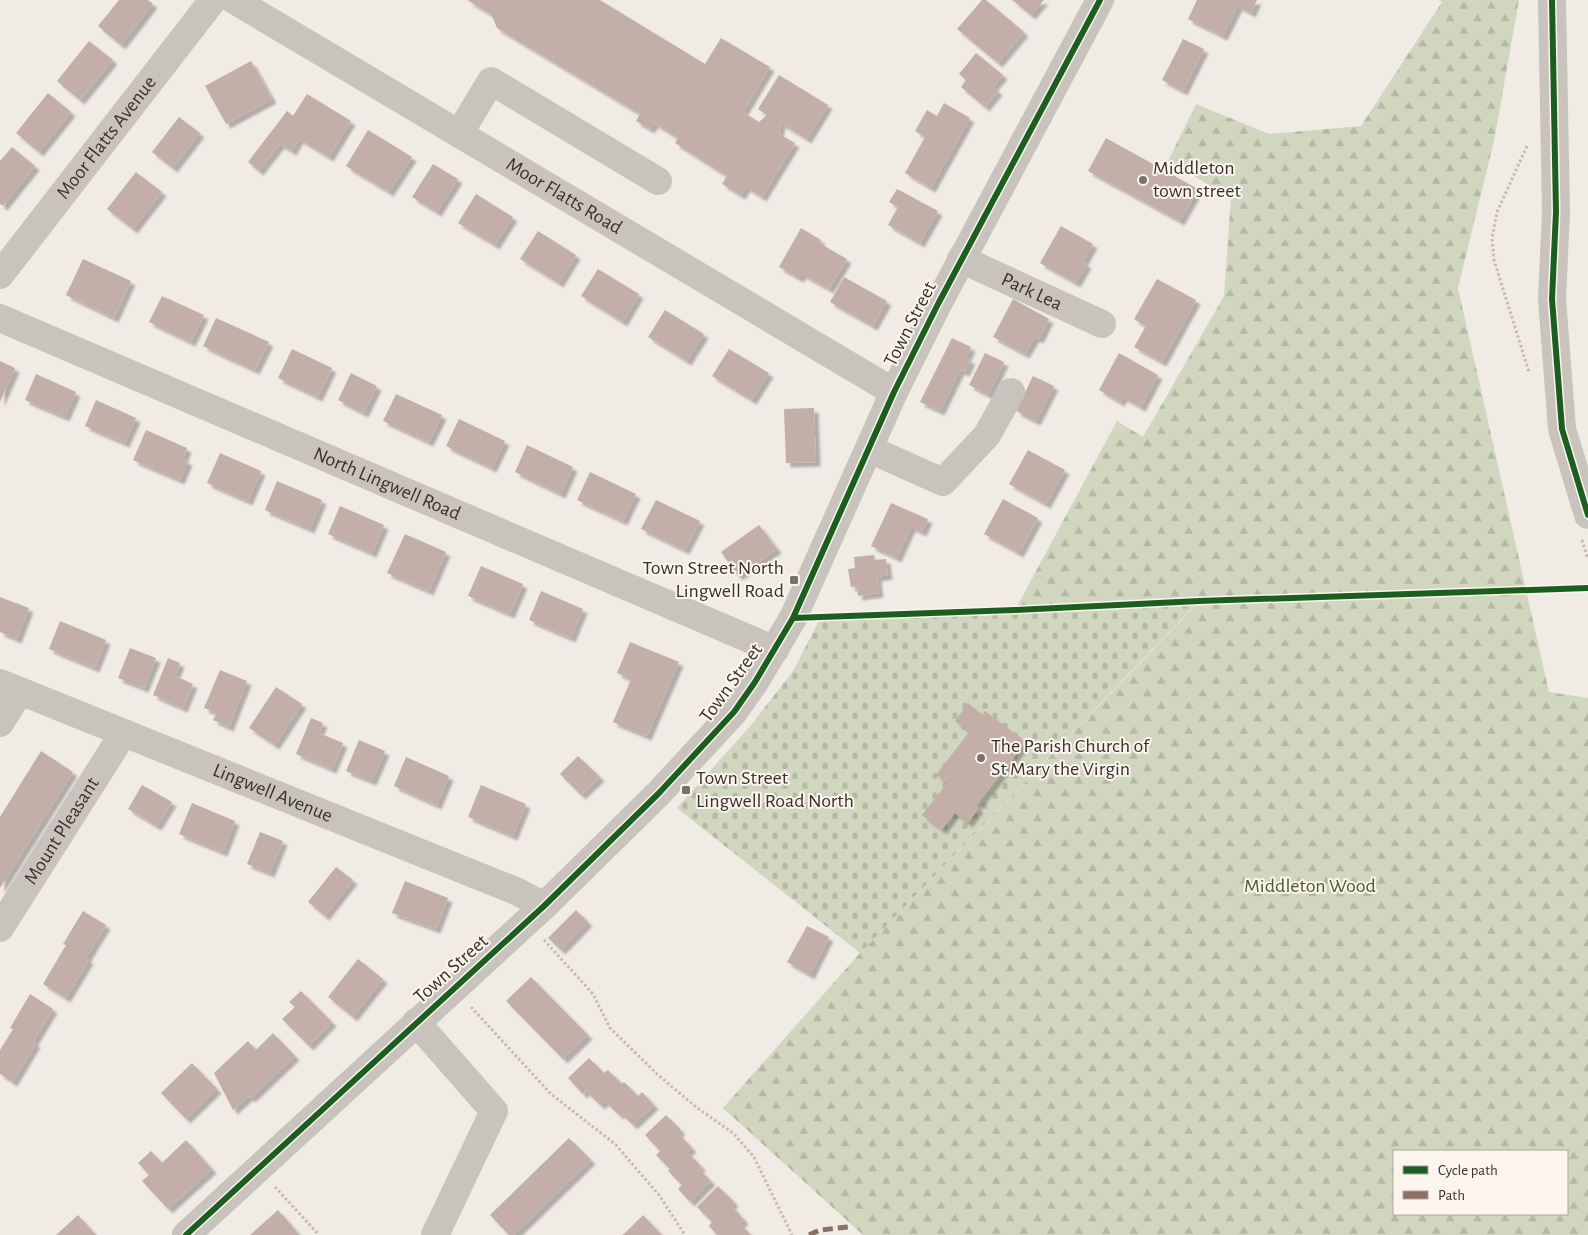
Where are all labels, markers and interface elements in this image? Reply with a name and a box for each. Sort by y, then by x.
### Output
street label: Moor Flatts Avenue [53,72,160,203]
street label: Moor Flatts Road [503,154,626,238]
place label: Middleton town street [1153,158,1241,201]
marker: Middleton town street [1137,174,1149,186]
street label: Park Lea [998,269,1065,314]
street label: Town Street [880,278,940,370]
street label: North Lingwell Road [310,443,464,524]
place label: Town Street North Lingwell Road [642,558,784,601]
marker: Town Street North Lingwell Road [788,574,800,586]
street label: Town Street [696,639,767,726]
place label: The Parish Church of St Mary the Virgin [991,736,1150,779]
marker: The Parish Church of St Mary the Virgin [975,752,987,764]
street label: Lingwell Avenue [210,760,335,826]
place label: Town Street Lingwell Road North [696,768,854,811]
street label: Mount Pleasant [20,773,103,888]
marker: Town Street Lingwell Road North [680,784,692,796]
park label: Middleton Wood [1244,876,1376,896]
street label: Town Street [410,930,492,1007]
legend [1393,1150,1568,1215]
text: Cycle path [1438,1163,1498,1178]
text: Path [1438,1188,1465,1203]

